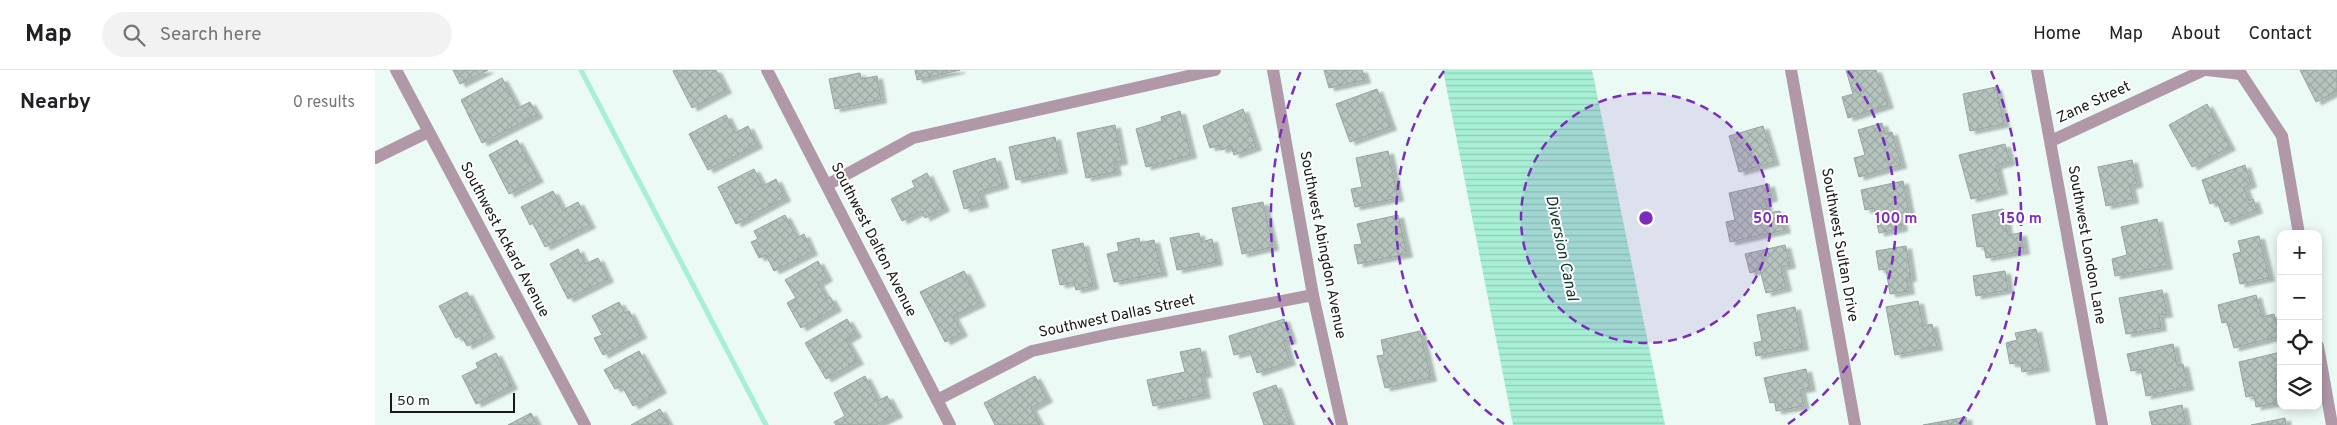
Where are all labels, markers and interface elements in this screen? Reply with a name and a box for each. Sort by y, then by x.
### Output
search box [102,12,452,57]
text: Map [25,20,72,50]
icon: search [120,21,148,49]
text: Search here [160,23,261,47]
text: Home [2033,23,2081,46]
text: Map [2109,23,2143,46]
text: About [2171,23,2220,46]
text: Contact [2248,23,2312,46]
street label: Zane Street [2054,78,2134,128]
text: Nearby [20,89,91,116]
text: 0 results [293,93,355,113]
street label: Southwest Abingdon Avenue [1294,150,1350,340]
street label: Southwest Ackard Avenue [455,159,553,321]
street label: Southwest Dalton Avenue [826,160,920,320]
street label: Southwest London Lane [2063,164,2109,326]
street label: Southwest Sultan Drive [1816,166,1862,324]
water label: Diversion Canal [1540,193,1582,304]
centre of rings [1637,209,1655,227]
text: 50 m [1753,210,1789,229]
text: 100 m [1875,210,1917,229]
text: 150 m [2000,210,2042,229]
map controls [2277,230,2322,410]
button: + [2277,230,2322,275]
button: − [2277,275,2322,320]
street label: Southwest Dallas Street [1037,291,1197,343]
button: locate [2277,320,2322,365]
button: layers [2277,365,2322,410]
scale bar [390,390,515,413]
text: 50 m [397,393,430,410]

